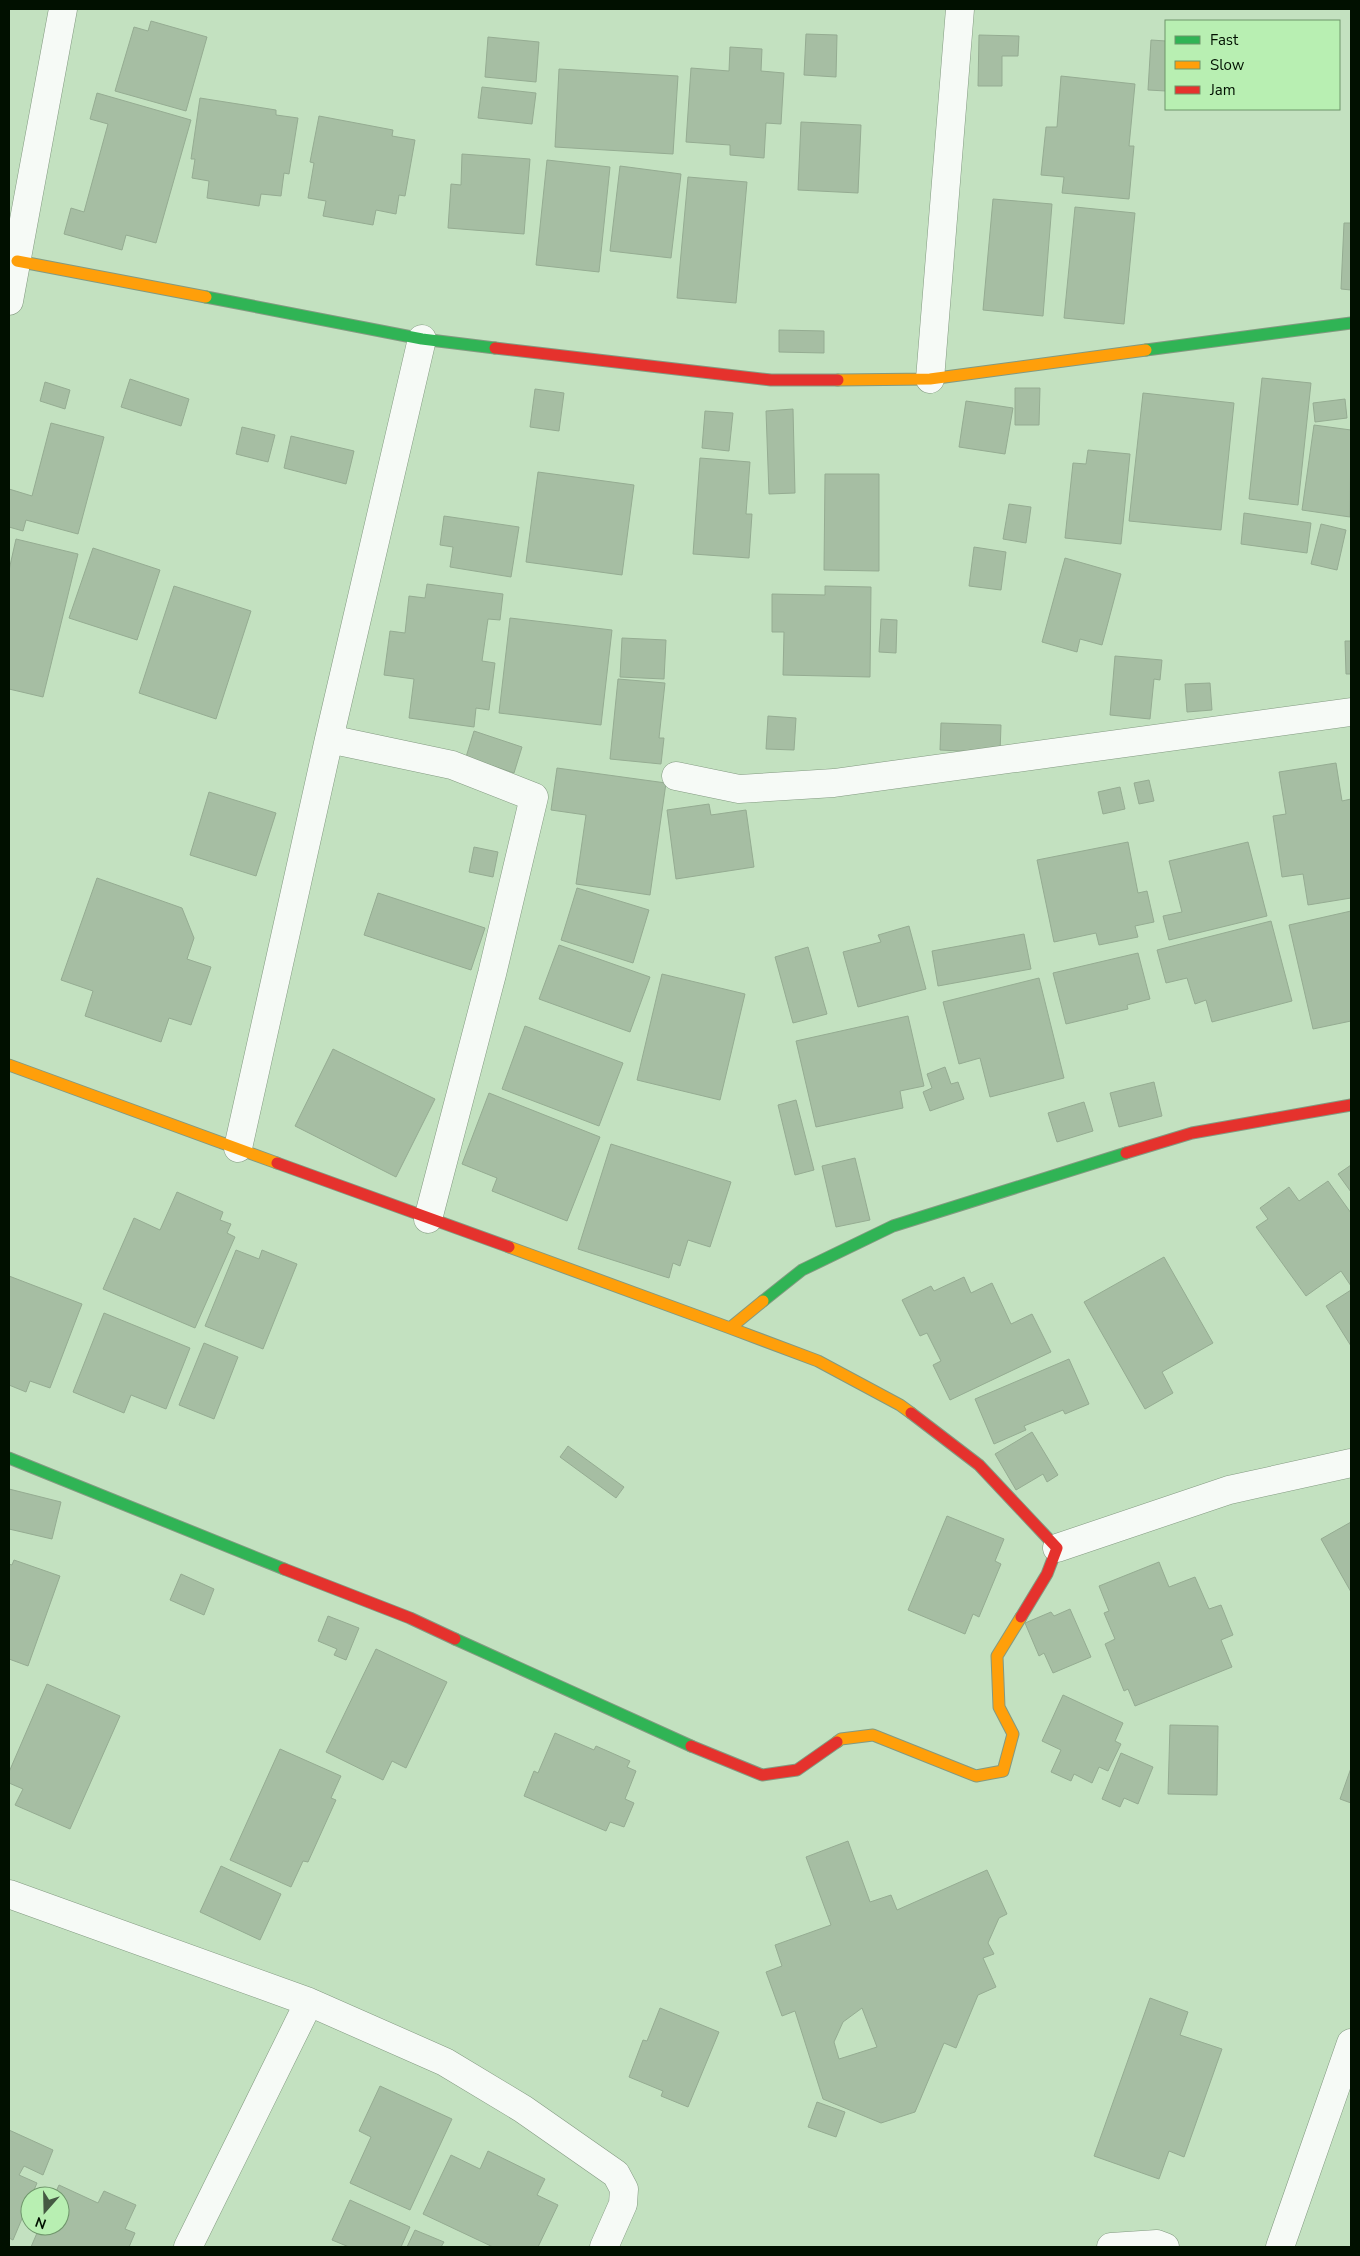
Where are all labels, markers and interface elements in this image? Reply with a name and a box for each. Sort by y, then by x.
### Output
legend [1165,20,1340,110]
text: Fast [1210,30,1239,50]
text: Slow [1210,55,1245,75]
text: Jam [1209,80,1236,100]
north arrow [20,2186,70,2236]
text: N [33,2212,49,2233]

